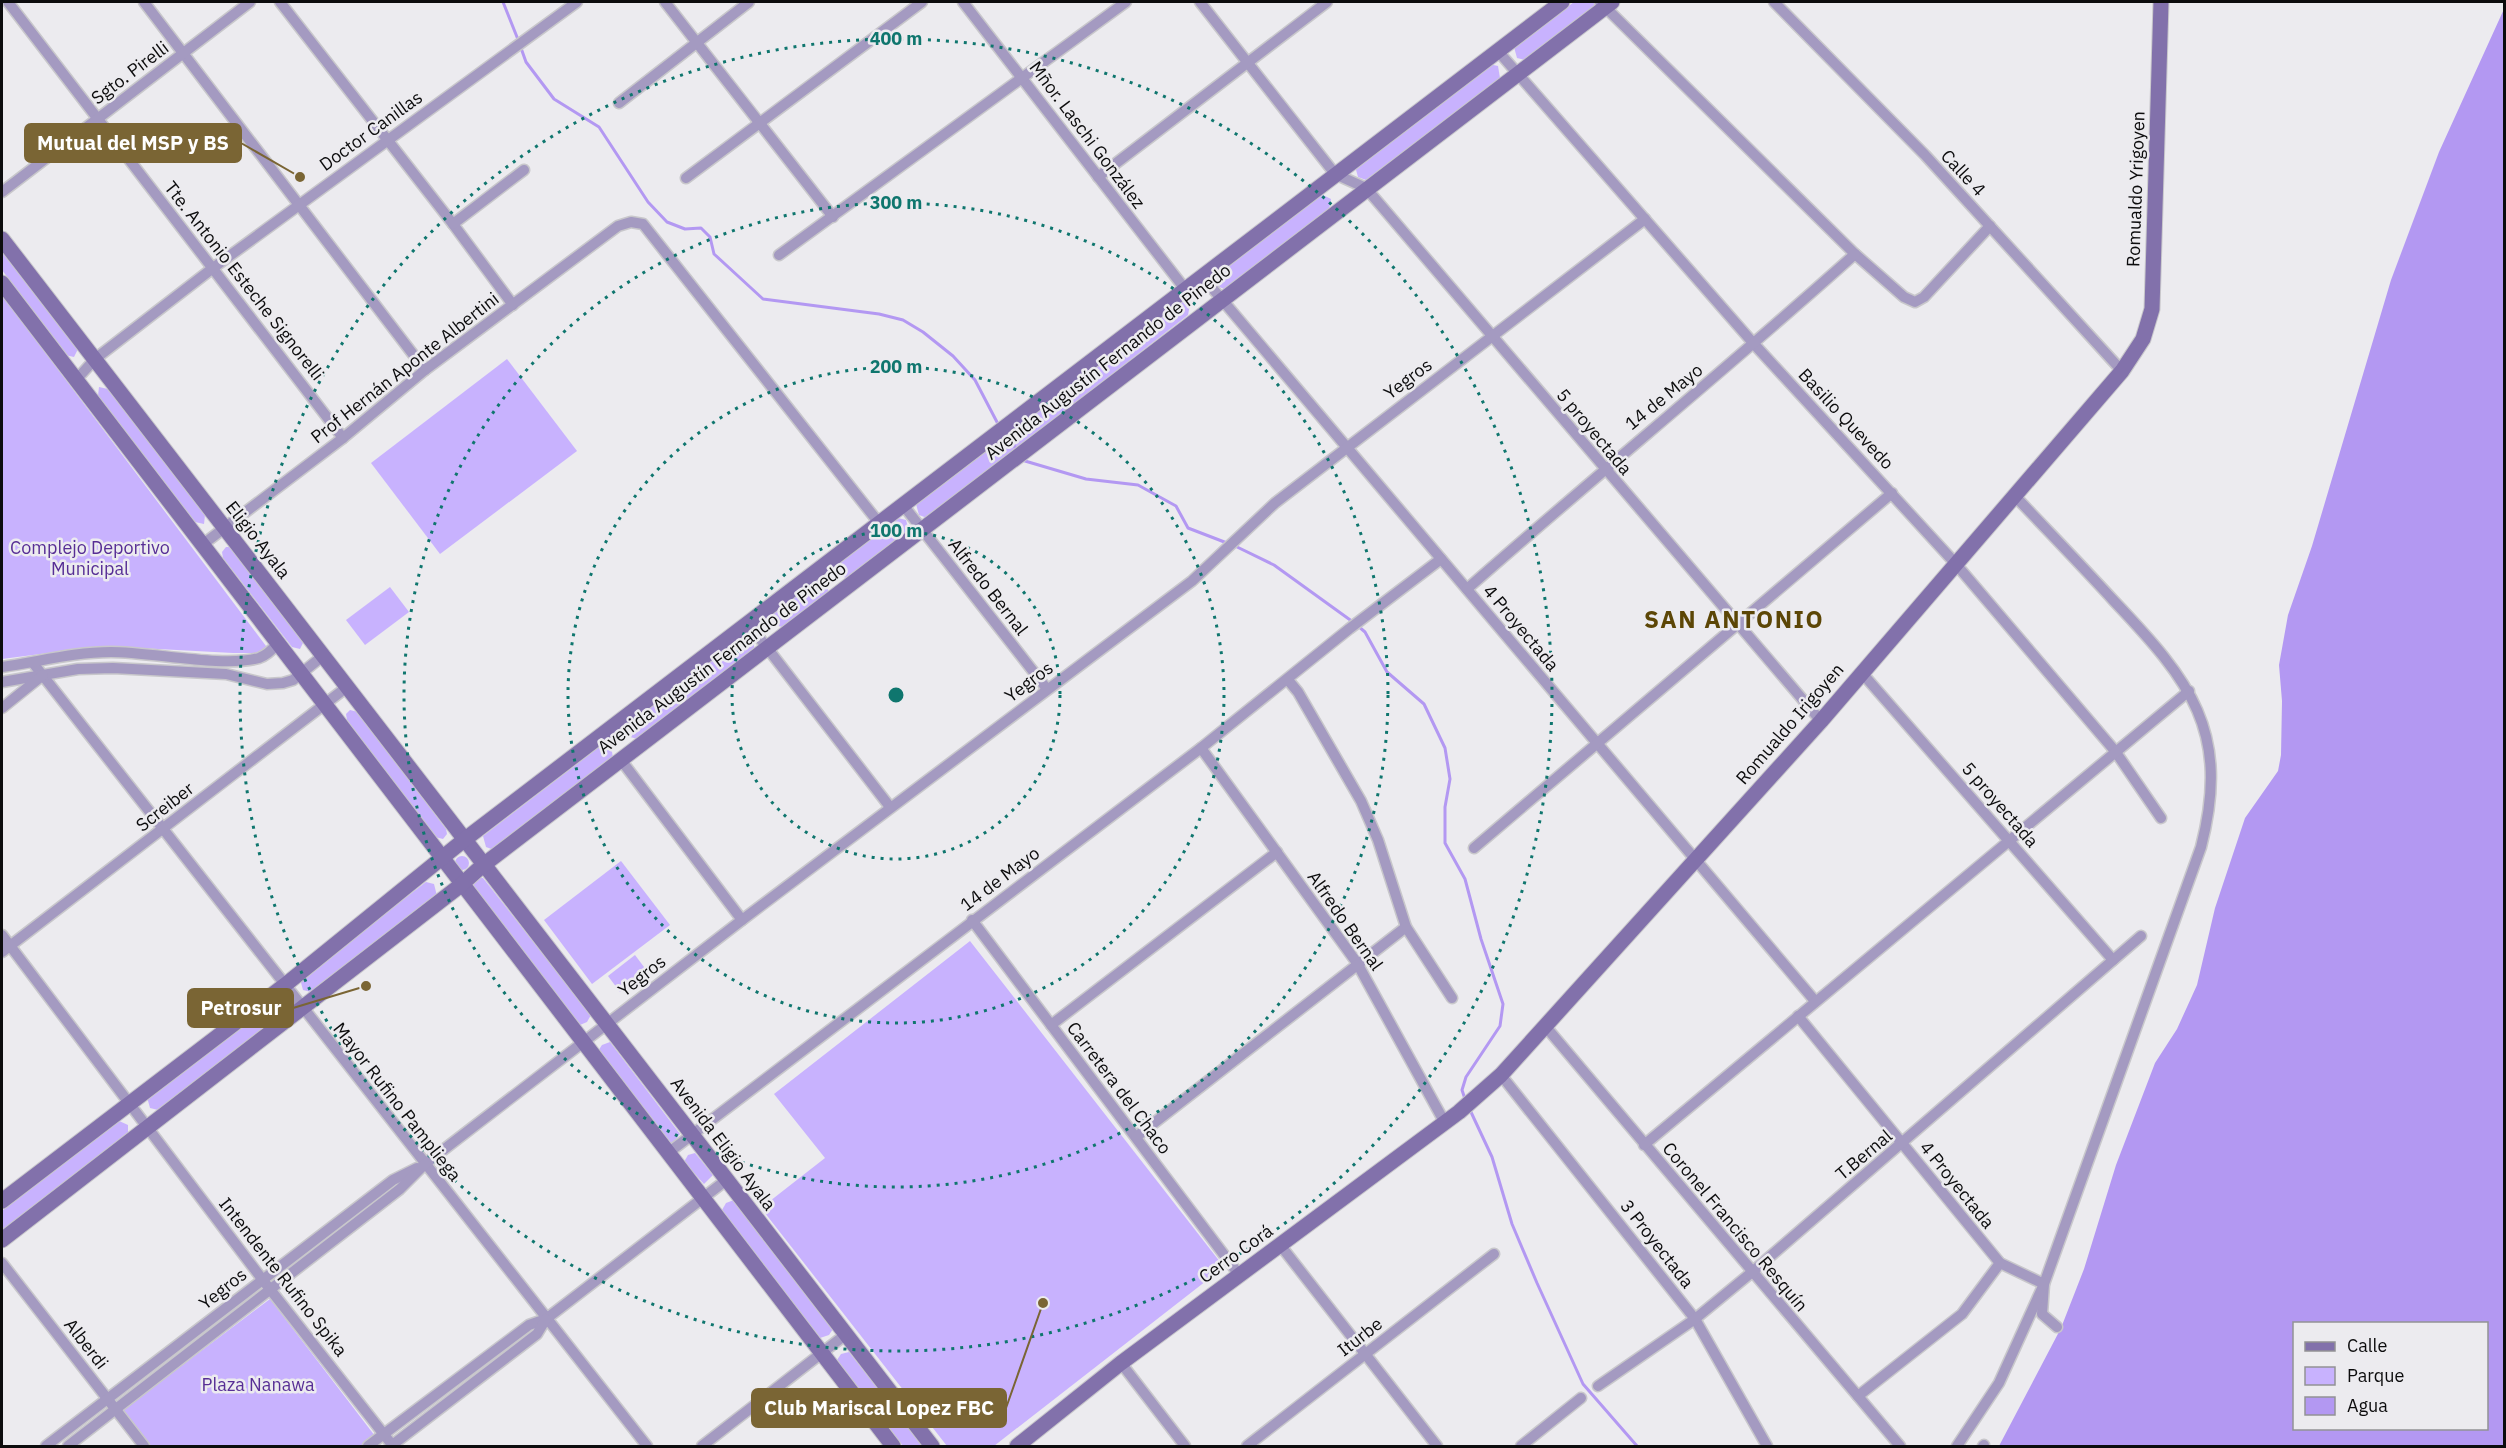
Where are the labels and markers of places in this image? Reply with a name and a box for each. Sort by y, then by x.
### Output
callout: Mutual del MSP y BS [25,124,241,162]
centre of rings [886,685,906,705]
callout: Petrosur [188,989,293,1027]
callout: Club Mariscal Lopez FBC [752,1389,1006,1427]

